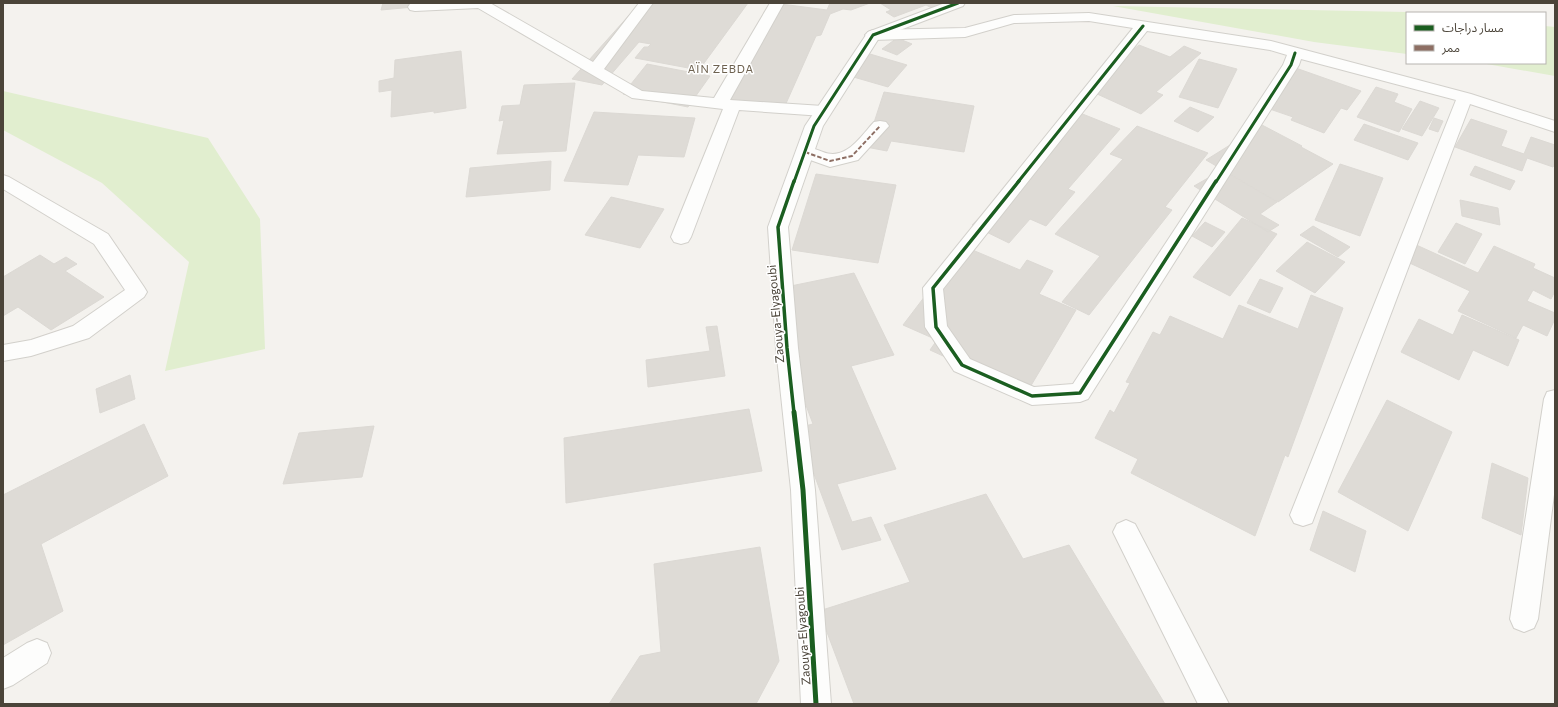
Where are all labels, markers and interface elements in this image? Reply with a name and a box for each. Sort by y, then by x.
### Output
legend [1406,12,1546,64]
text: مسار دراجات [1442,20,1504,35]
text: ممر [1441,40,1460,55]
district label: AÏN ZEBDA [688,61,754,75]
street label: Zaouya-Elyagoubi [764,264,786,364]
street label: Zaouya-Elyagoubi [792,586,812,686]

